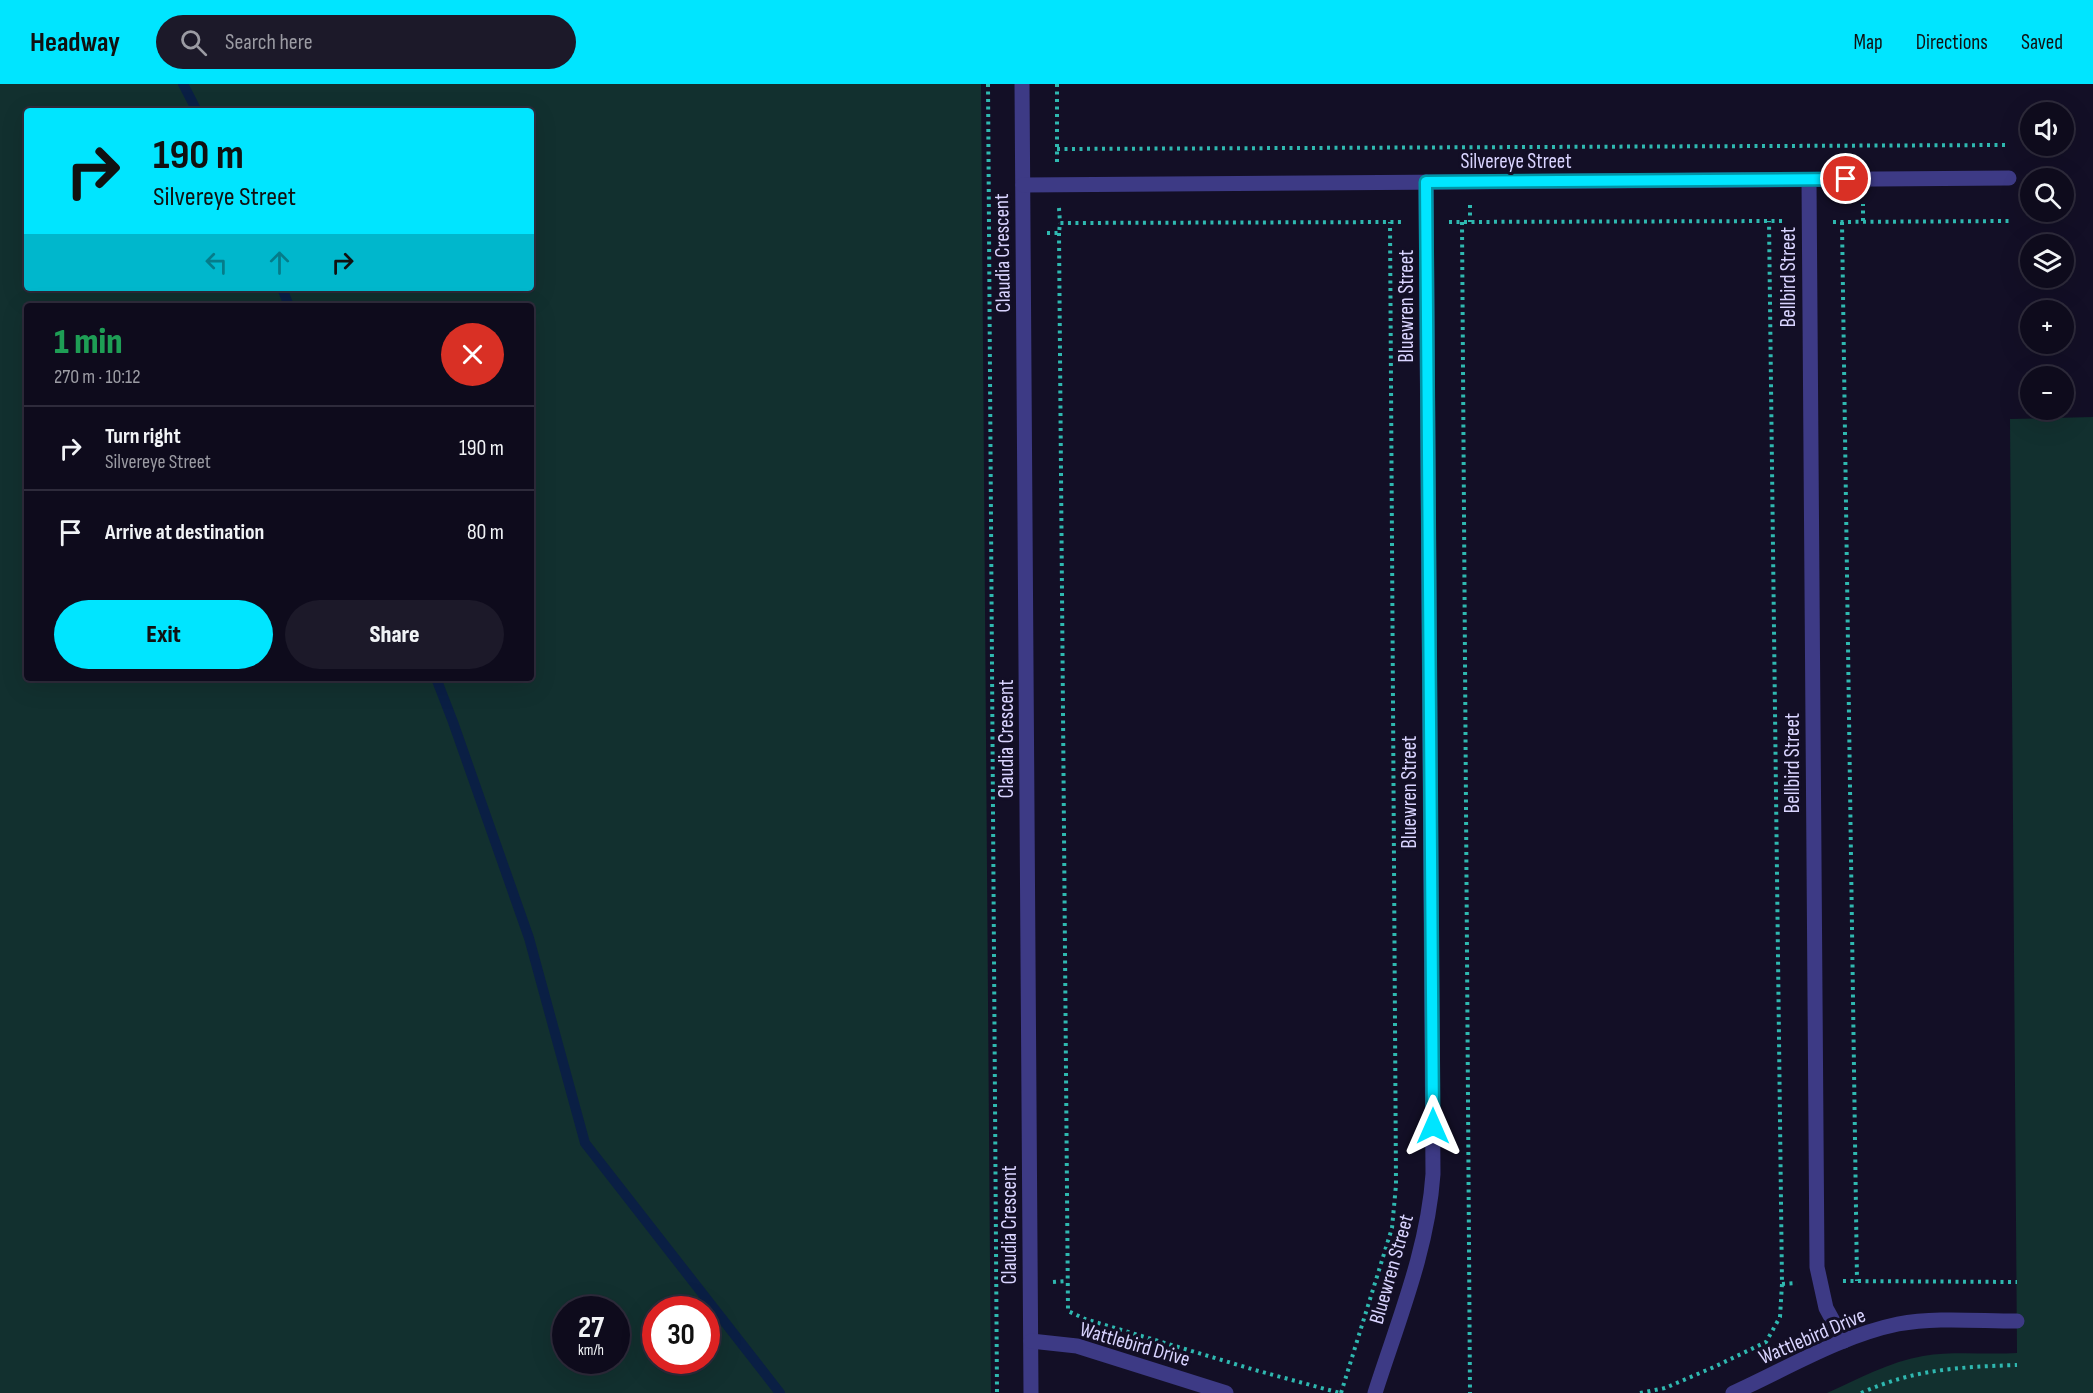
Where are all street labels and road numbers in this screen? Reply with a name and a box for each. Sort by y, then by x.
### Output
street label: Silvereye Street [1460,149,1572,174]
street label: Claudia Crescent [989,193,1016,313]
street label: Bellbird Street [1776,227,1801,327]
street label: Bluewren Street [1394,250,1419,362]
street label: Claudia Crescent [994,679,1019,799]
street label: Bellbird Street [1780,713,1805,813]
street label: Bluewren Street [1397,736,1422,848]
street label: Claudia Crescent [997,1165,1022,1285]
street label: Bluewren Street [1364,1211,1419,1327]
street label: Wattlebird Drive [1755,1303,1869,1370]
street label: Wattlebird Drive [1077,1317,1193,1372]

